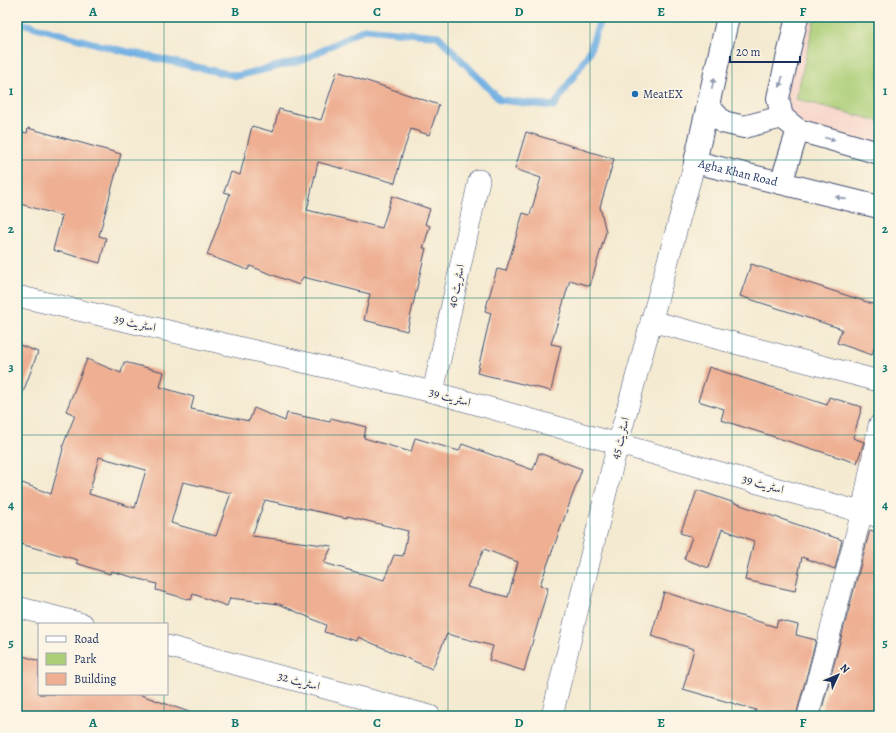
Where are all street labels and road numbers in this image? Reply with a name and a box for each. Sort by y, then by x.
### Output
street label: Agha Khan Road [696,155,780,190]
street label: اسٹریٹ 40 [444,262,468,309]
street label: اسٹریٹ 39 [112,310,158,336]
street label: اسٹریٹ 39 [427,384,473,410]
street label: اسٹریٹ 45 [607,415,633,461]
street label: اسٹریٹ 39 [740,470,786,498]
street label: اسٹریٹ 32 [276,668,322,694]

